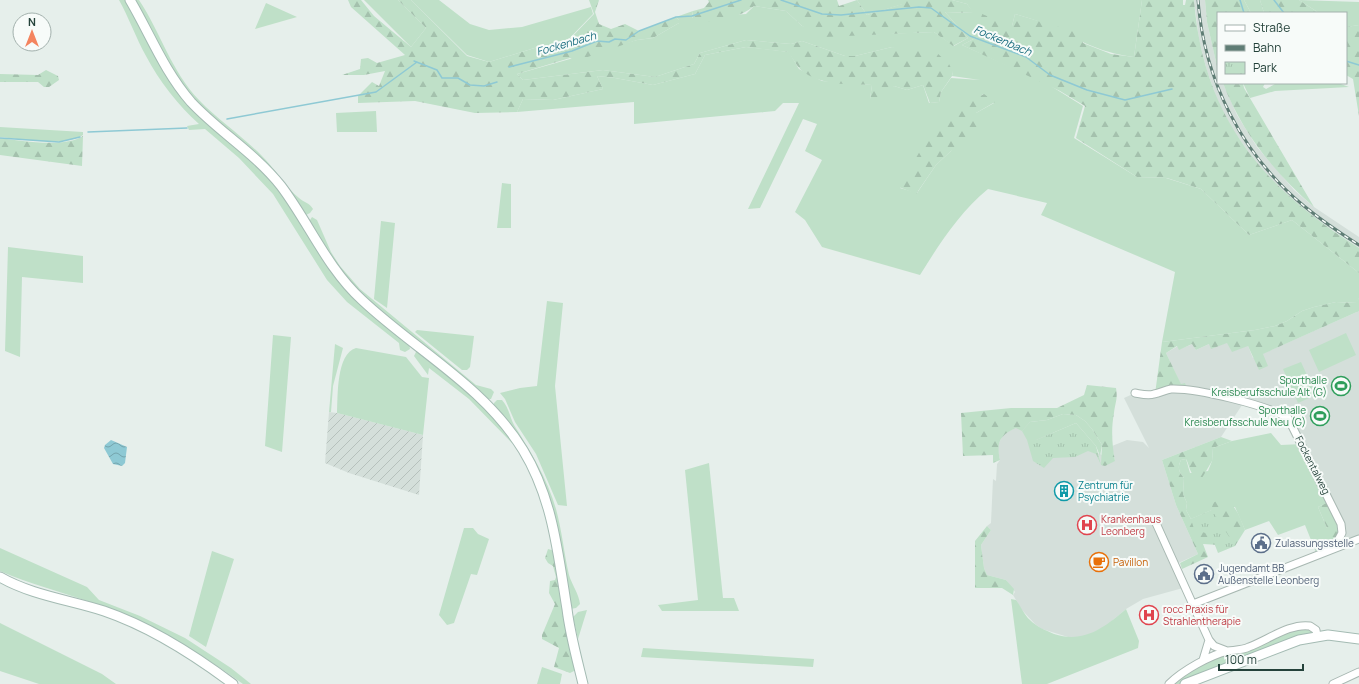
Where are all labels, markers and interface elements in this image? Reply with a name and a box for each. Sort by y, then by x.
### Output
north arrow [12,12,52,52]
legend [1217,12,1347,84]
text: N [28,14,36,29]
text: Straße [1253,19,1290,36]
water label: Fockenbach [972,21,1035,59]
water label: Fockenbach [534,27,598,59]
text: Bahn [1253,39,1281,56]
text: Park [1253,59,1278,76]
place label: Sporthalle Kreisberufsschule Alt (G) [1211,373,1327,399]
sports icon: Sporthalle Kreisberufsschule Alt (G) [1330,375,1352,397]
place label: Sporthalle Kreisberufsschule Neu (G) [1185,403,1306,429]
sports icon: Sporthalle Kreisberufsschule Neu (G) [1309,405,1331,427]
street label: Fockentalweg [1292,433,1334,497]
place label: Zentrum für Psychiatrie [1078,478,1133,504]
building icon: Zentrum für Psychiatrie [1053,480,1075,502]
place label: Krankenhaus Leonberg [1101,512,1161,538]
hospital icon: Krankenhaus Leonberg [1076,514,1098,536]
public building icon: Zulassungsstelle [1250,532,1272,554]
place label: Zulassungsstelle [1275,536,1354,550]
cafe icon: Pavillon [1088,551,1110,573]
place label: Pavillon [1113,555,1148,569]
place label: Jugendamt BB Außenstelle Leonberg [1218,561,1319,587]
public building icon: Jugendamt BB Außenstelle Leonberg [1193,563,1215,585]
place label: rocc Praxis für Strahlentherapie [1163,602,1241,628]
hospital icon: rocc Praxis für Strahlentherapie [1138,604,1160,626]
scale bar [1219,646,1303,672]
text: 100 m [1225,651,1257,668]

